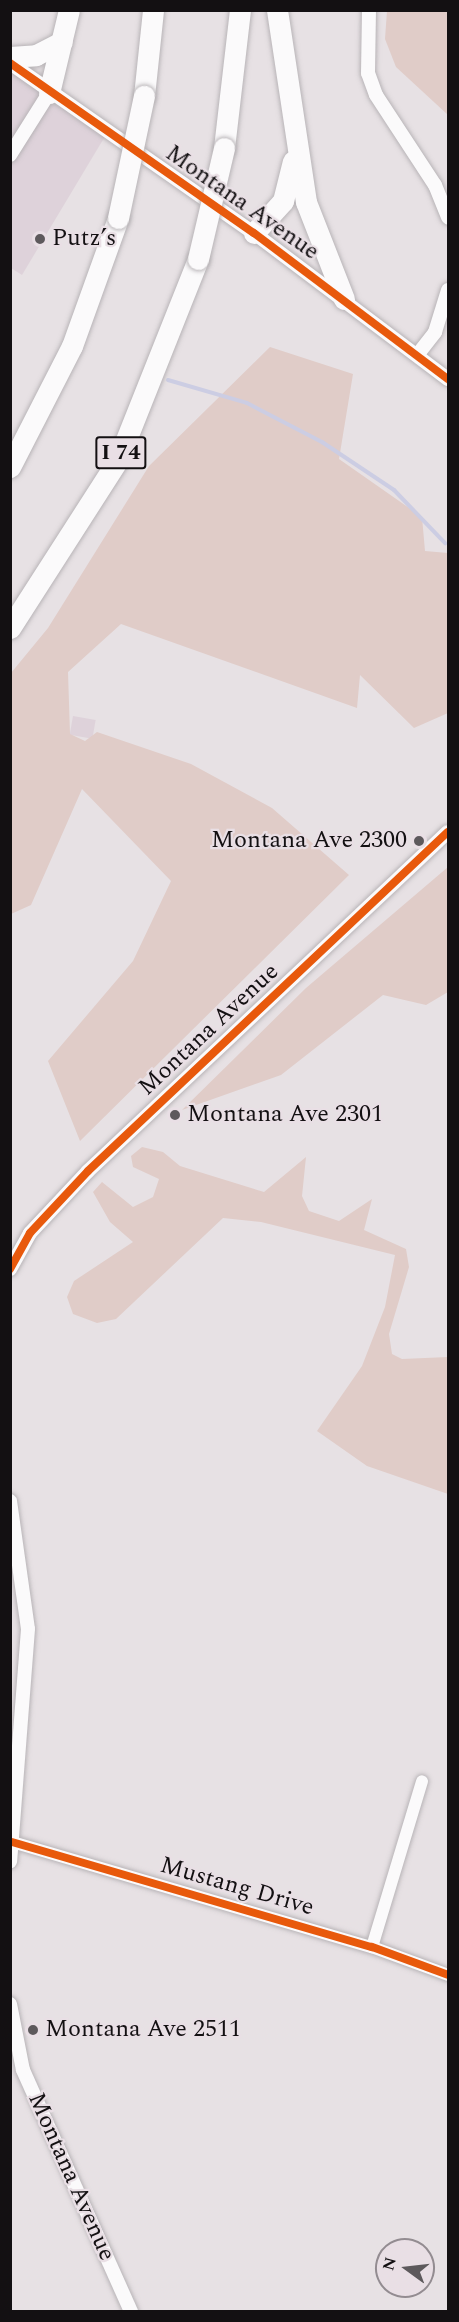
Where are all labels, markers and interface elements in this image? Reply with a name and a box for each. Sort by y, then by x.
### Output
street label: Montana Avenue [160,139,324,267]
place label: Putz’s [52,225,116,253]
marker: Putz’s [33,232,47,246]
road number: I 74 [94,434,148,472]
place label: Montana Ave 2300 [211,827,407,855]
marker: Montana Ave 2300 [412,834,426,848]
street label: Montana Avenue [133,958,285,1102]
place label: Montana Ave 2301 [187,1101,383,1129]
marker: Montana Ave 2301 [168,1108,182,1122]
street label: Mustang Drive [157,1851,317,1923]
place label: Montana Ave 2511 [45,2016,241,2044]
marker: Montana Ave 2511 [26,2023,40,2037]
street label: Montana Avenue [21,2088,121,2266]
north arrow [375,2238,435,2298]
text: N [376,2254,403,2273]

